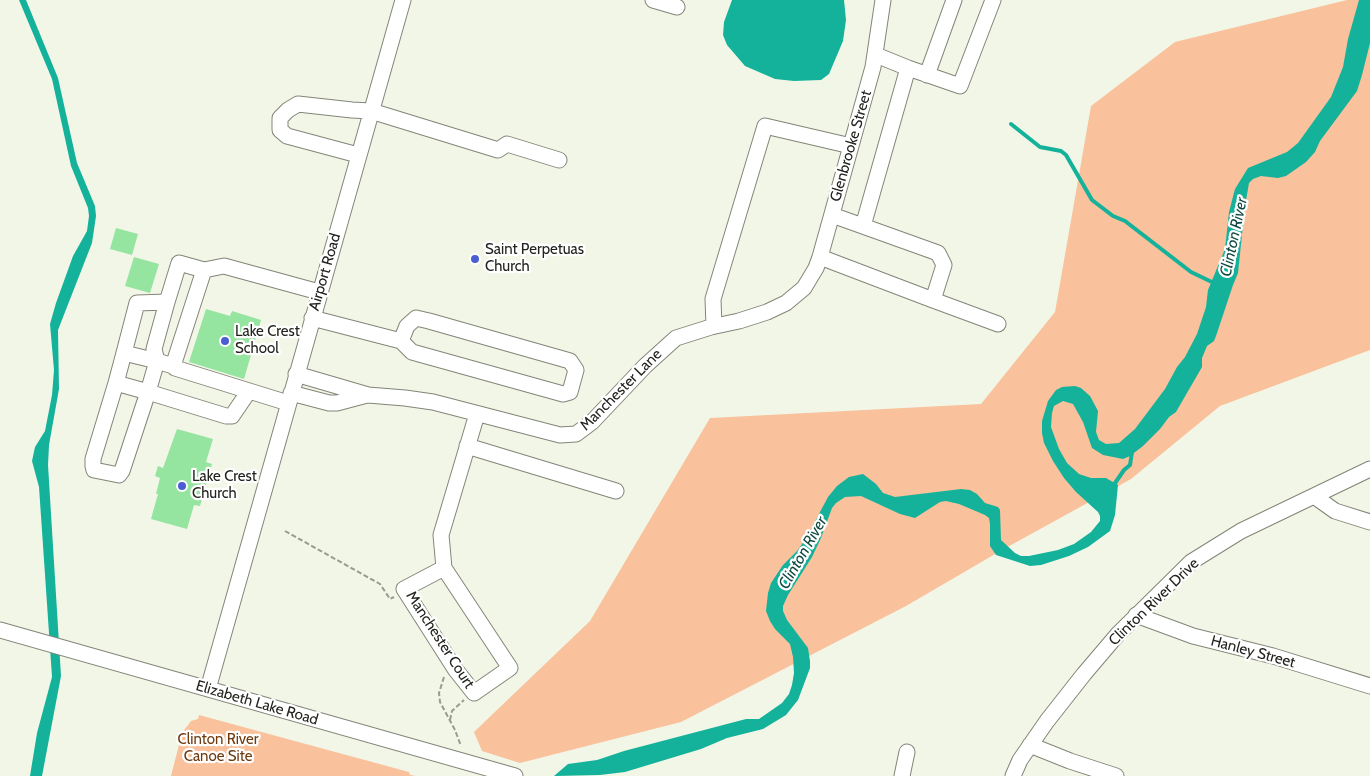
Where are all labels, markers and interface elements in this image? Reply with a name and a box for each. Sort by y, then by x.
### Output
street label: Glenbrooke Street [827,88,875,204]
water label: Clinton River [1216,196,1252,278]
street label: Airport Road [305,231,345,313]
place label: Saint Perpetuas Church [485,241,584,276]
marker: Saint Perpetuas Church [469,253,481,265]
place label: Lake Crest School [235,323,300,358]
marker: Lake Crest School [219,335,231,347]
street label: Manchester Lane [576,345,666,435]
place label: Lake Crest Church [192,468,257,503]
marker: Lake Crest Church [176,480,188,492]
water label: Clinton River [775,513,831,593]
street label: Clinton River Drive [1105,555,1203,649]
street label: Manchester Court [402,588,478,692]
street label: Hanley Street [1209,632,1297,672]
street label: Elizabeth Lake Road [194,677,320,729]
park label: Clinton River Canoe Site [177,731,259,766]

